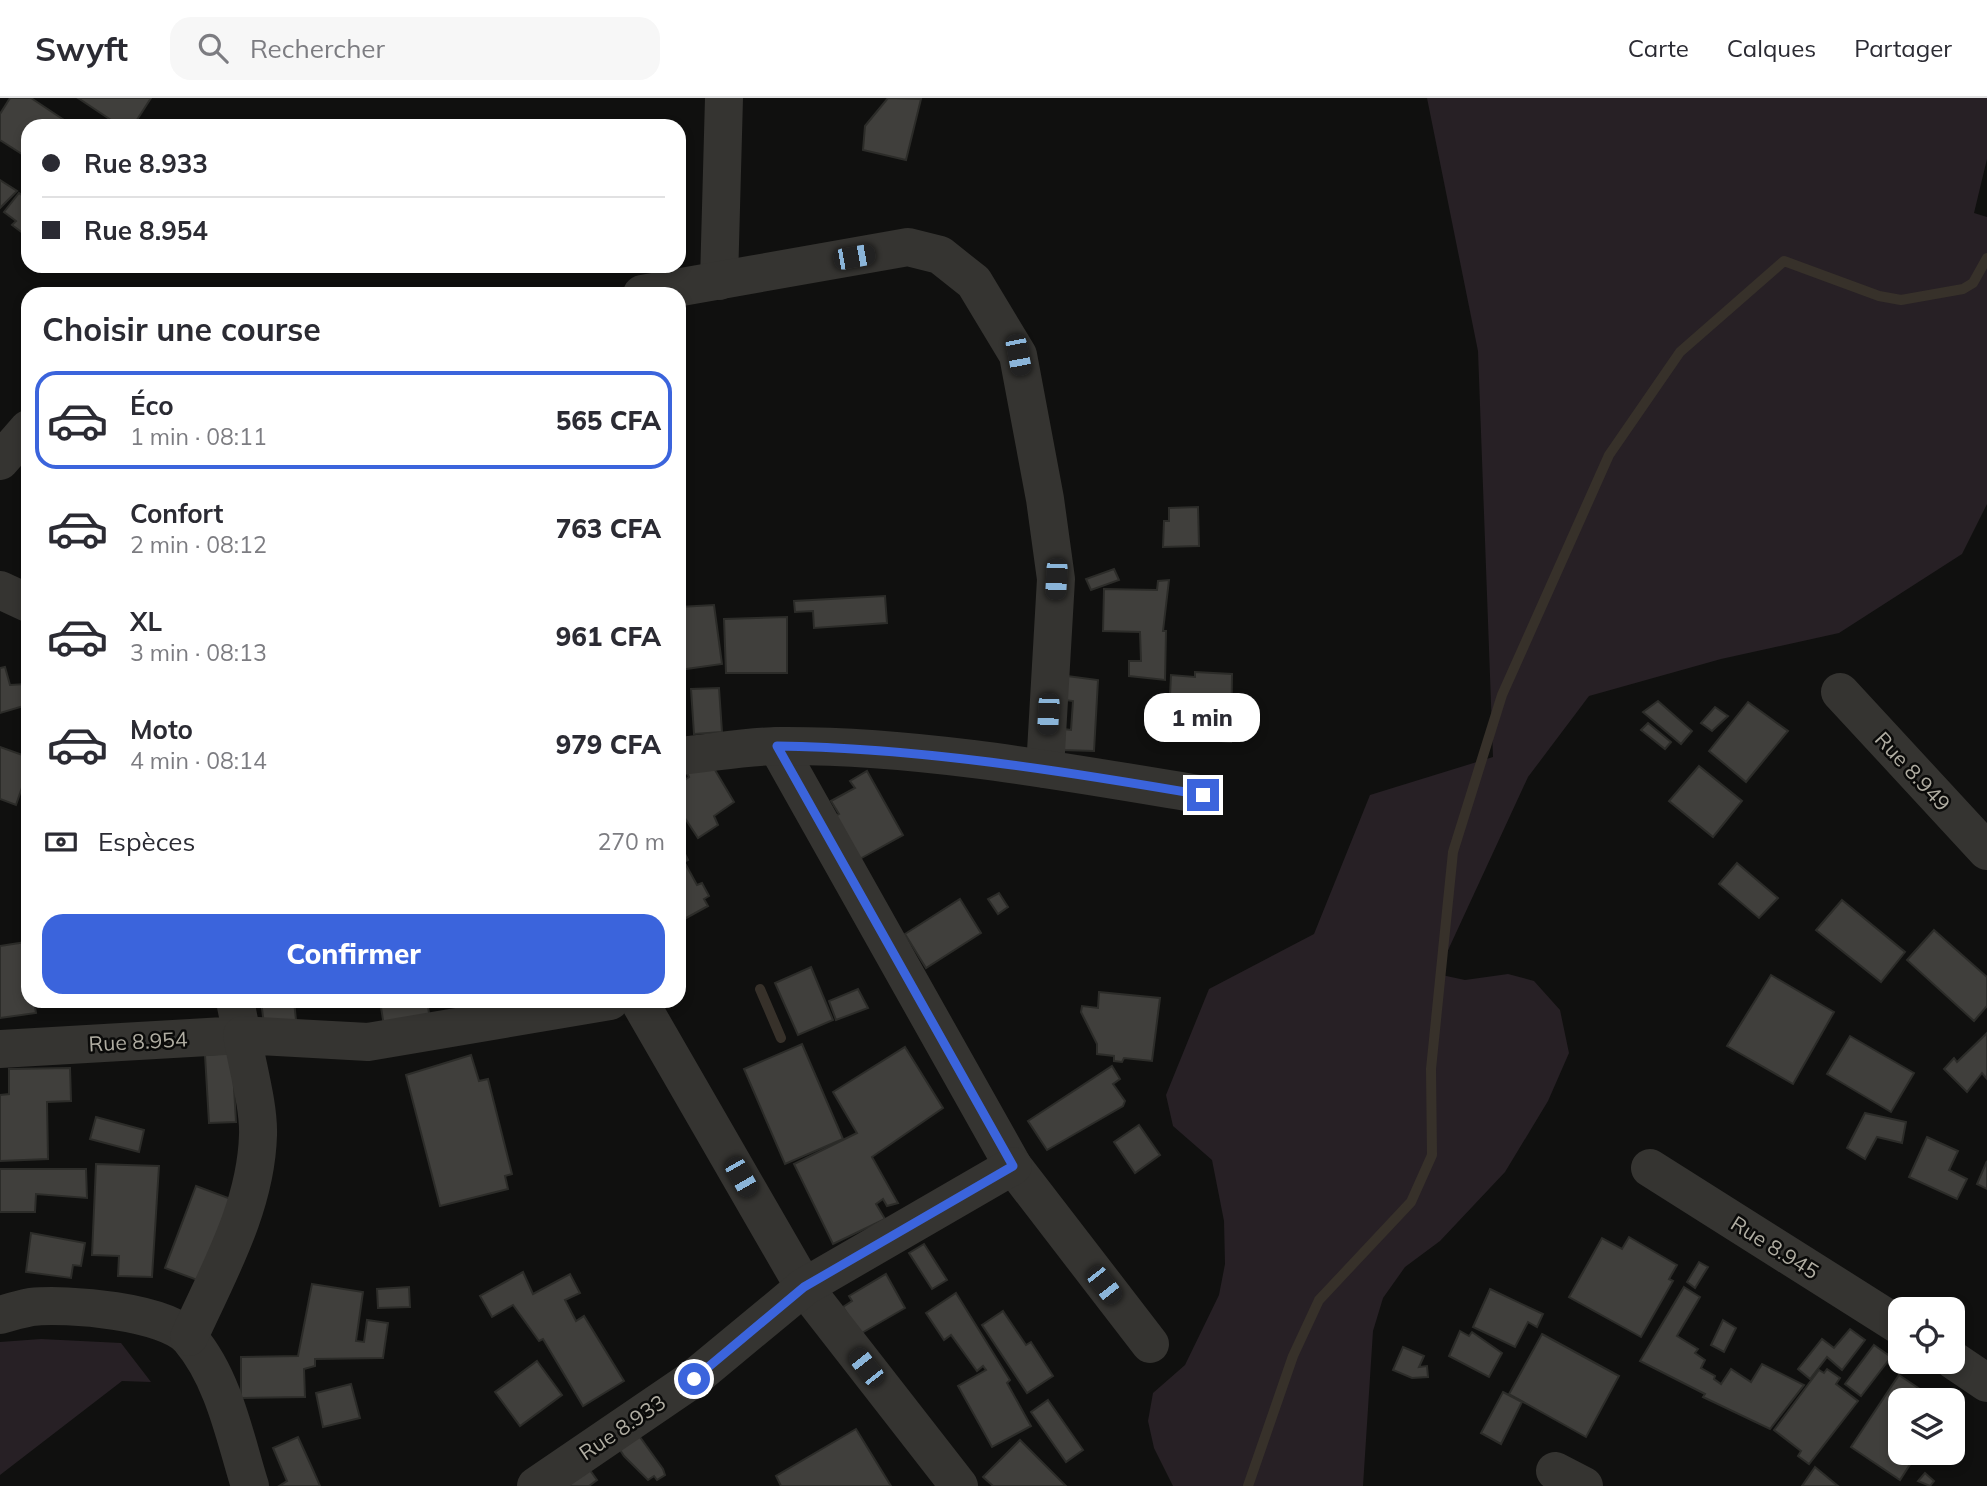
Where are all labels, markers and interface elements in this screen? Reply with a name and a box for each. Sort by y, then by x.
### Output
search box [170,17,660,80]
text: Swyft [35,28,128,69]
icon: search [194,29,232,67]
text: Rechercher [250,32,385,65]
text: Carte [1628,33,1689,63]
text: Calques [1727,33,1816,63]
text: Partager [1854,33,1952,63]
text: Rue 8.933 [84,147,208,180]
text: Rue 8.954 [84,214,208,247]
car [832,243,877,271]
text: Choisir une course [42,309,321,349]
car [1004,332,1033,378]
icon: car [46,389,109,452]
text: Éco [130,389,174,422]
text: 565 CFA [556,404,661,437]
text: 1 min · 08:11 [130,422,267,451]
icon: car [46,497,109,560]
text: Confort [130,497,223,530]
text: 763 CFA [556,512,661,545]
text: 2 min · 08:12 [130,530,267,559]
car [1045,557,1068,601]
icon: car [46,605,109,668]
text: XL [130,605,162,638]
text: 961 CFA [556,620,661,653]
text: 3 min · 08:13 [130,638,267,667]
car [1037,692,1060,736]
callout: 1 min [1145,694,1261,742]
text: 1 min [1171,703,1233,732]
icon: car [46,713,109,776]
text: Moto [130,713,193,746]
street label: Rue 8.949 [1870,726,1956,816]
text: 979 CFA [556,728,661,761]
text: 4 min · 08:14 [130,746,267,775]
route end [1187,779,1219,811]
icon: cash [42,823,80,861]
text: Espèces [98,825,195,858]
text: 270 m [597,827,665,856]
button: Confirmer [42,914,665,994]
street label: Rue 8.954 [88,1025,188,1057]
car [722,1154,761,1200]
street label: Rue 8.945 [1726,1210,1824,1284]
car [1083,1262,1126,1308]
map controls [1888,1297,1965,1465]
button: locate [1888,1297,1965,1374]
car [845,1344,888,1390]
route start [678,1363,710,1395]
button: layers [1888,1388,1965,1465]
street label: Rue 8.933 [574,1389,670,1465]

